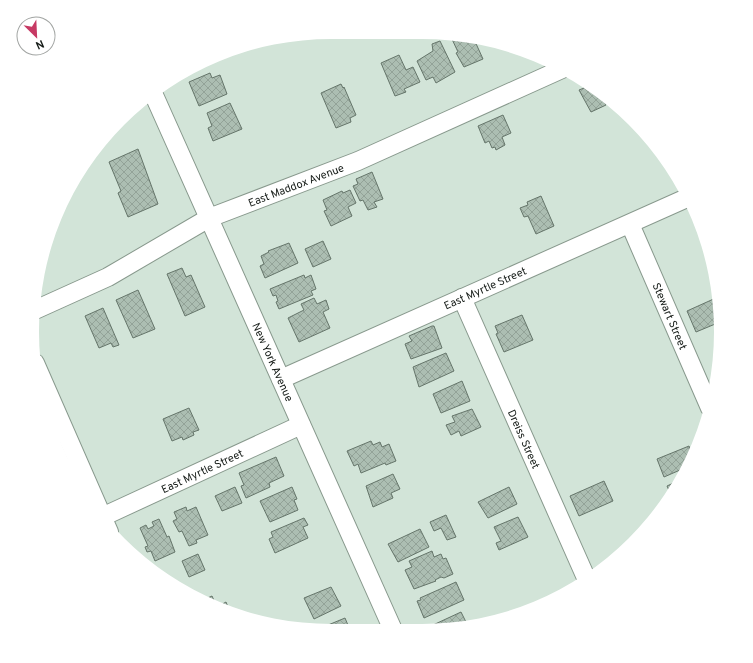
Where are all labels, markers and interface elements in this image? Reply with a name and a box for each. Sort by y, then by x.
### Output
north arrow [16,16,56,56]
text: N [33,36,46,52]
street label: East Maddox Avenue [246,161,346,211]
street label: East Myrtle Street [442,264,529,313]
street label: Stewart Street [649,281,689,352]
street label: New York Avenue [248,321,296,404]
street label: Dreiss Street [504,408,542,471]
street label: East Myrtle Street [159,447,246,497]

